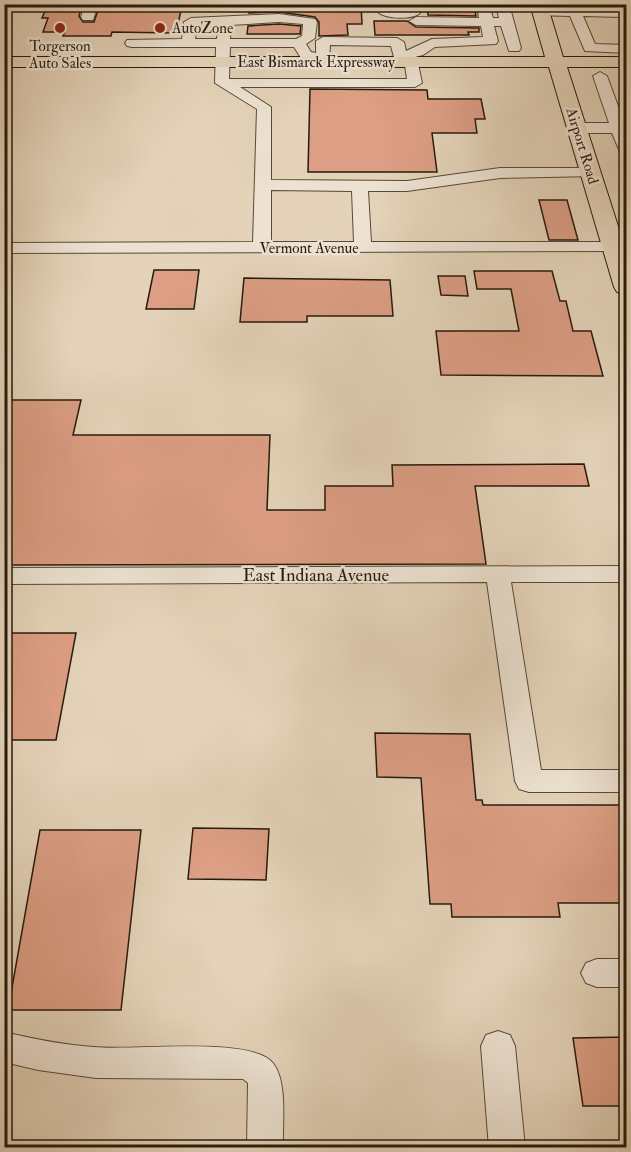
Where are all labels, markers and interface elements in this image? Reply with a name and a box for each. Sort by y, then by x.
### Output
place label: AutoZone [171,19,233,38]
marker: Torgerson Auto Sales [53,21,67,35]
marker: AutoZone [153,21,167,35]
place label: Torgerson Auto Sales [28,37,91,73]
street label: East Bismarck Expressway [237,53,395,73]
street label: Airport Road [560,105,603,187]
street label: Vermont Avenue [259,239,359,258]
street label: East Indiana Avenue [243,564,390,587]

